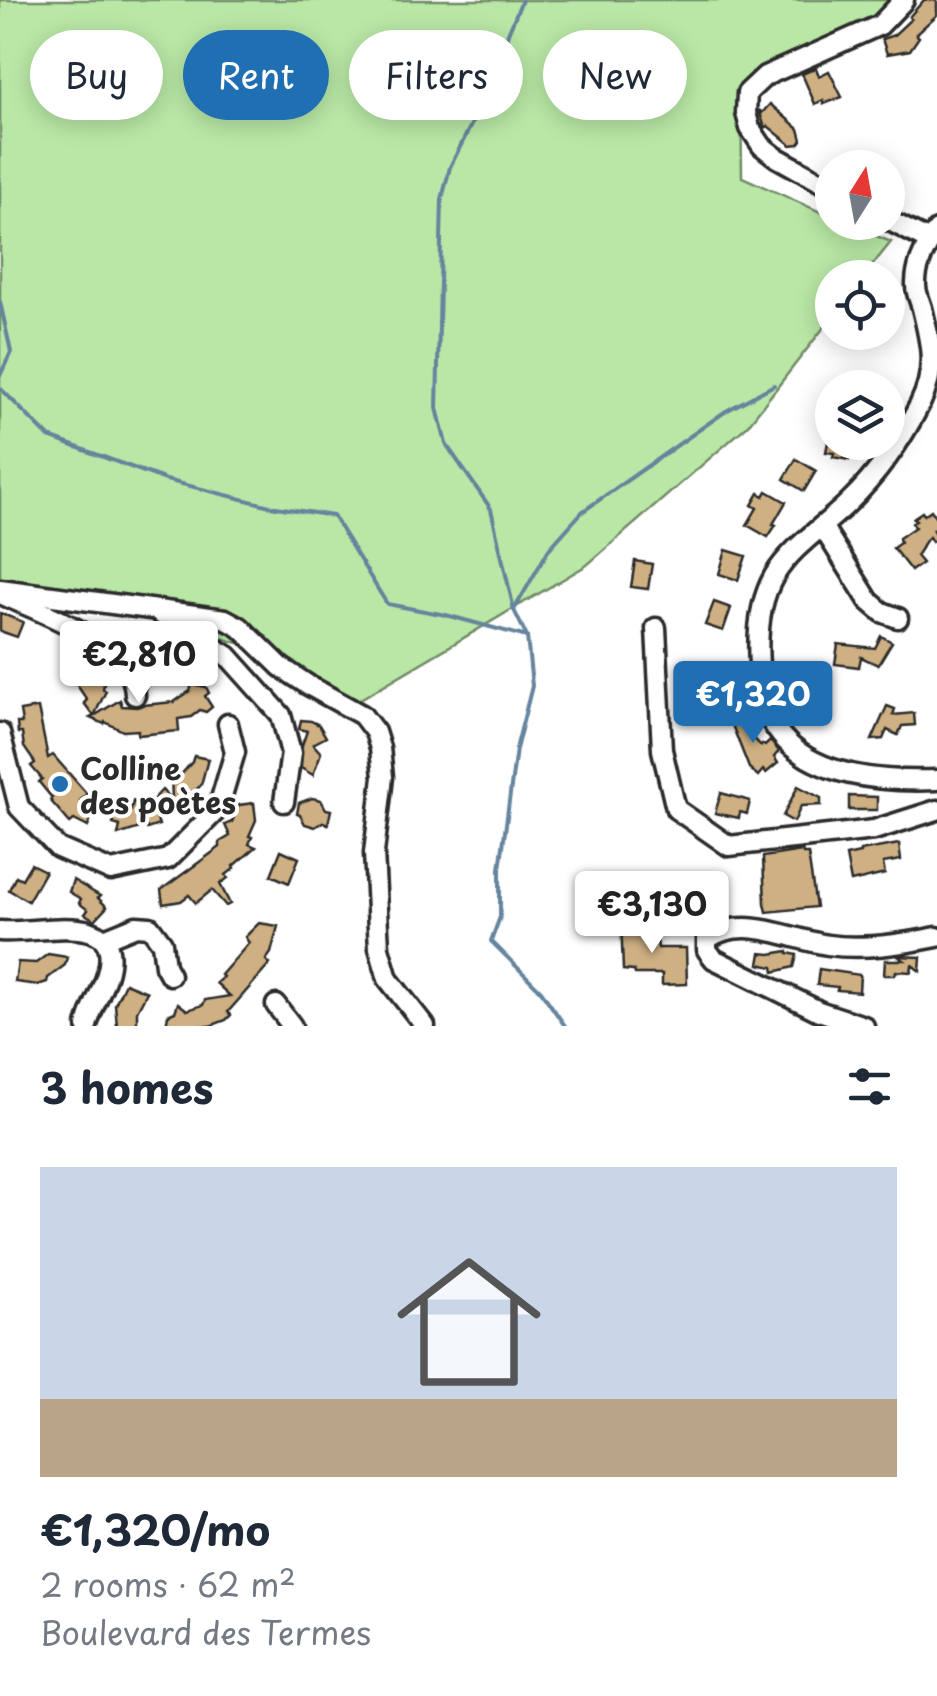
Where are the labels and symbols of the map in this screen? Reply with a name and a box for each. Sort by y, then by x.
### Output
north arrow [815,150,905,240]
pin: €2,810 [58,621,220,706]
pin: €1,320 [672,661,834,746]
place label: Colline des poètes [80,745,236,824]
marker: Colline des poètes [49,773,71,795]
pin: €3,130 [571,871,733,956]

